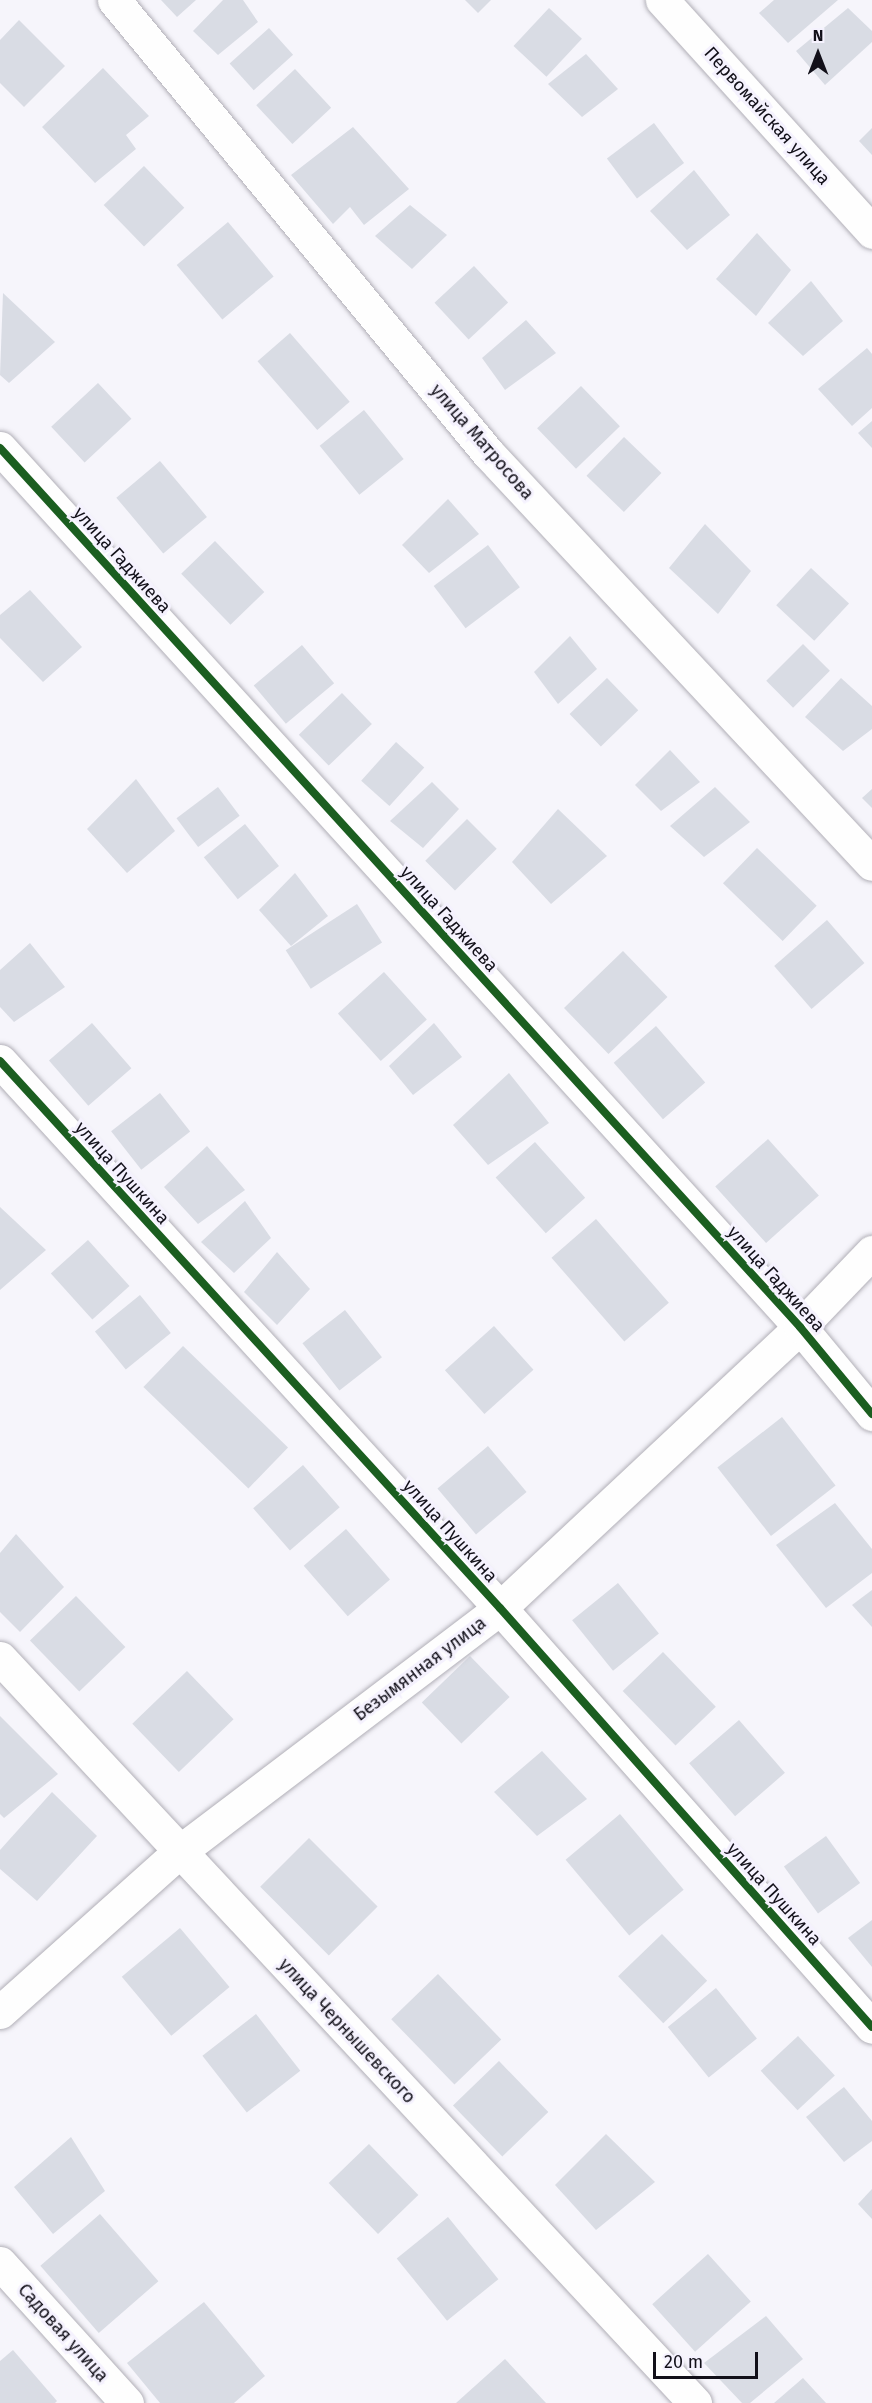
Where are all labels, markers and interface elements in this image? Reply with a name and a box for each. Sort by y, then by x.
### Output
north arrow [788,24,848,84]
text: N [813,26,823,45]
street label: Первомайская улица [699,43,835,189]
street label: улица Матросова [426,380,538,504]
street label: улица Гаджиева [69,502,175,618]
street label: улица Гаджиева [396,861,502,977]
street label: улица Пушкина [70,1117,174,1229]
street label: улица Гаджиева [723,1221,829,1337]
street label: улица Пушкина [398,1475,502,1587]
street label: Безымянная улица [350,1612,490,1726]
street label: улица Пушкина [722,1838,826,1950]
street label: улица Чернышевского [274,1954,420,2108]
street label: Садовая улица [13,2279,113,2387]
scale bar [656,2340,761,2378]
text: 20 m [664,2351,703,2373]

